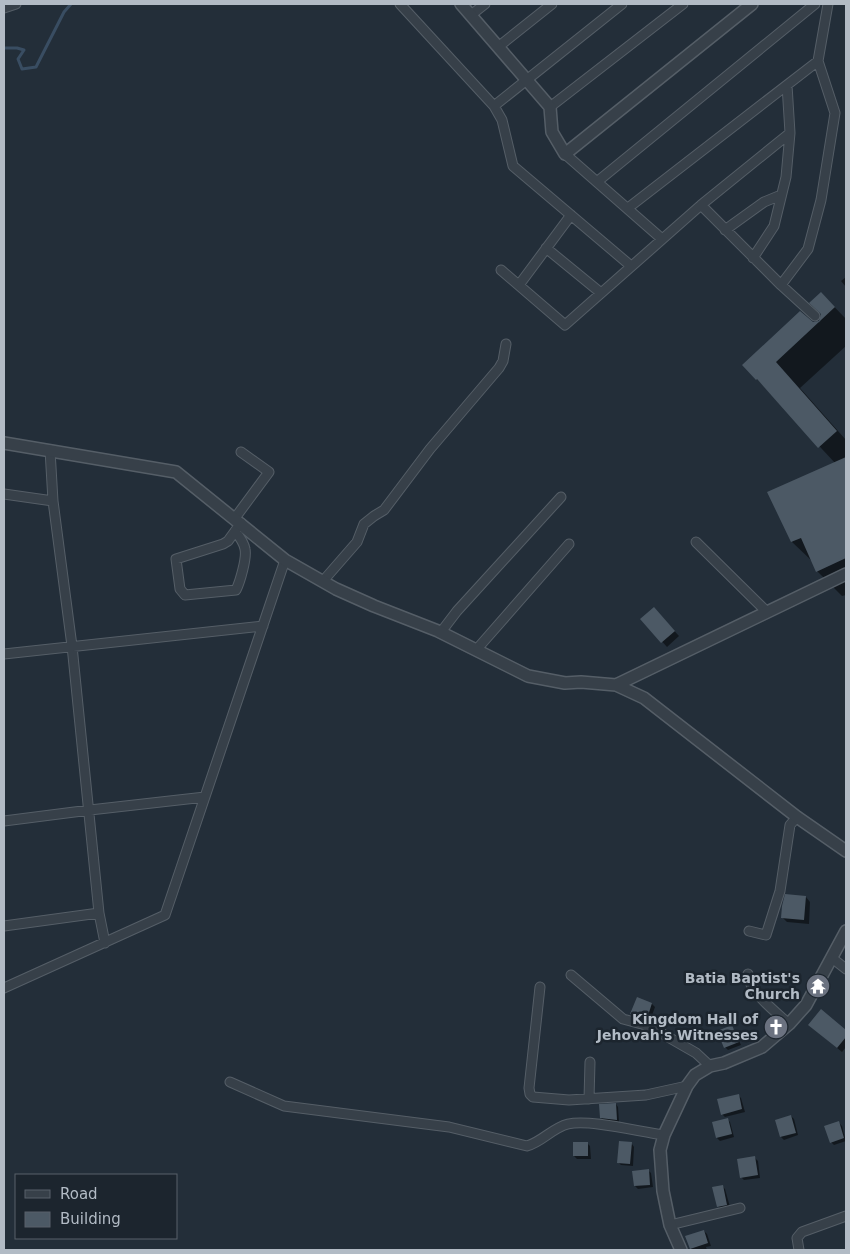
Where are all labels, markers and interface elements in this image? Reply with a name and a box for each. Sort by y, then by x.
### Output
place label: Batia Baptist's Church [685,970,800,1002]
temple icon: Batia Baptist's Church [805,973,831,999]
place label: Kingdom Hall of Jehovah's Witnesses [596,1011,759,1043]
church icon: Kingdom Hall of Jehovah's Witnesses [763,1014,789,1040]
legend [15,1174,178,1239]
text: Road [60,1185,98,1203]
text: Building [60,1210,121,1228]

